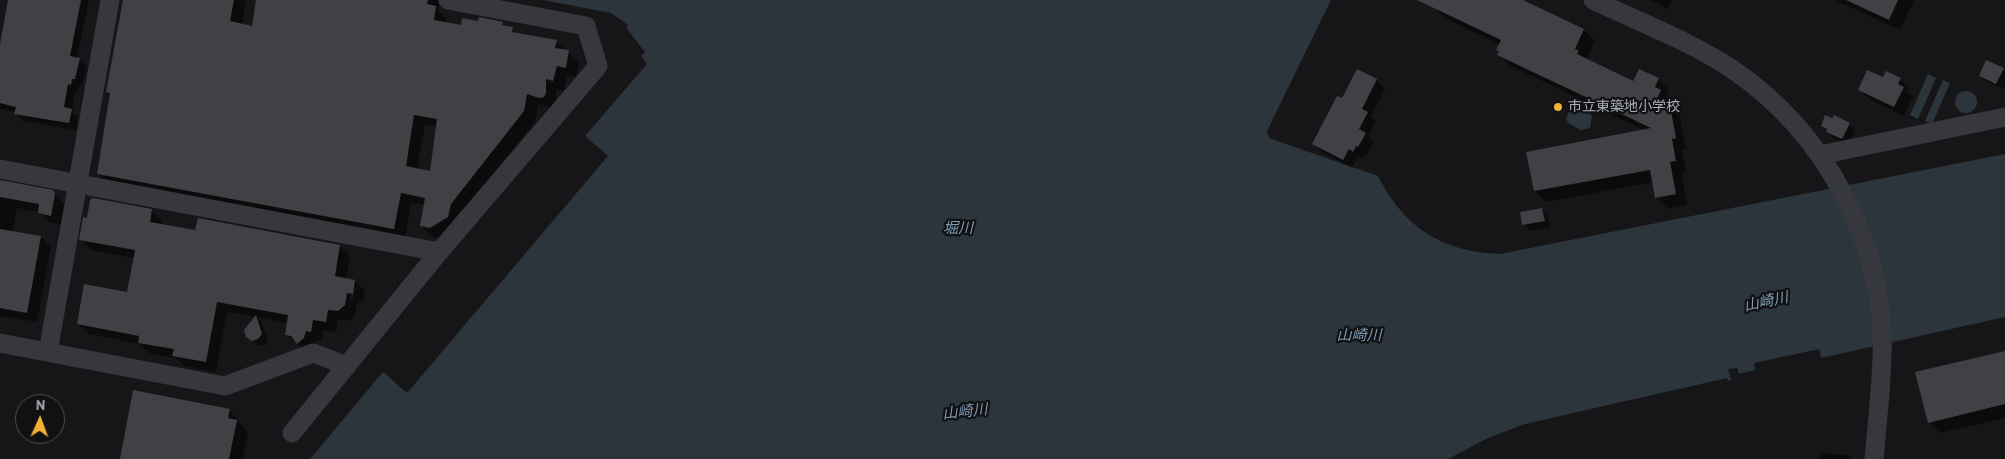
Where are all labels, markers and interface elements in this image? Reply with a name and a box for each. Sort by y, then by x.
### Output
place label: 市立東築地小学校 [1568,99,1680,115]
marker: 市立東築地小学校 [1552,101,1564,113]
water label: 堀川 [943,220,973,238]
water label: 山崎川 [1742,289,1790,315]
water label: 山崎川 [1337,327,1381,345]
north arrow [15,394,65,444]
text: N [36,396,45,414]
water label: 山崎川 [942,401,988,423]

